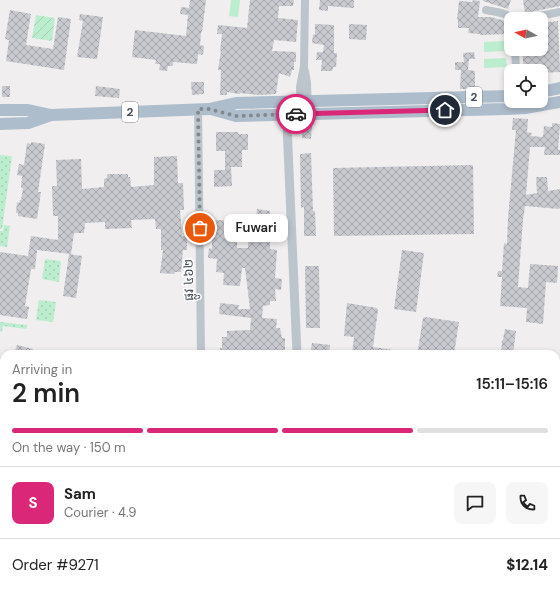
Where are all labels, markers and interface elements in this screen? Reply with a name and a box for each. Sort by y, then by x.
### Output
north arrow [504,12,548,56]
map controls [504,12,548,108]
button: locate [504,64,548,108]
road number: 2 [466,87,482,107]
pin [428,93,462,127]
courier [276,94,316,134]
icon: home [434,99,456,121]
road number: 2 [122,102,138,122]
icon: car [285,103,307,125]
pin [183,211,217,245]
callout: Fuwari [224,214,288,242]
icon: bag [189,217,211,239]
text: Fuwari [235,219,277,236]
street label: ផ្លូវ ៤៦២ [180,259,200,301]
text: Arriving in [12,361,72,378]
text: 15:11–15:16 [476,374,548,394]
text: 2 min [12,376,80,410]
text: On the way · 150 m [12,439,126,456]
button: chat [454,482,496,524]
button: phone [506,482,548,524]
text: Sam [64,484,96,504]
text: S [28,493,38,513]
text: Courier · 4.9 [64,504,136,521]
text: Order #9271 [12,555,99,575]
text: $12.14 [506,555,548,575]

